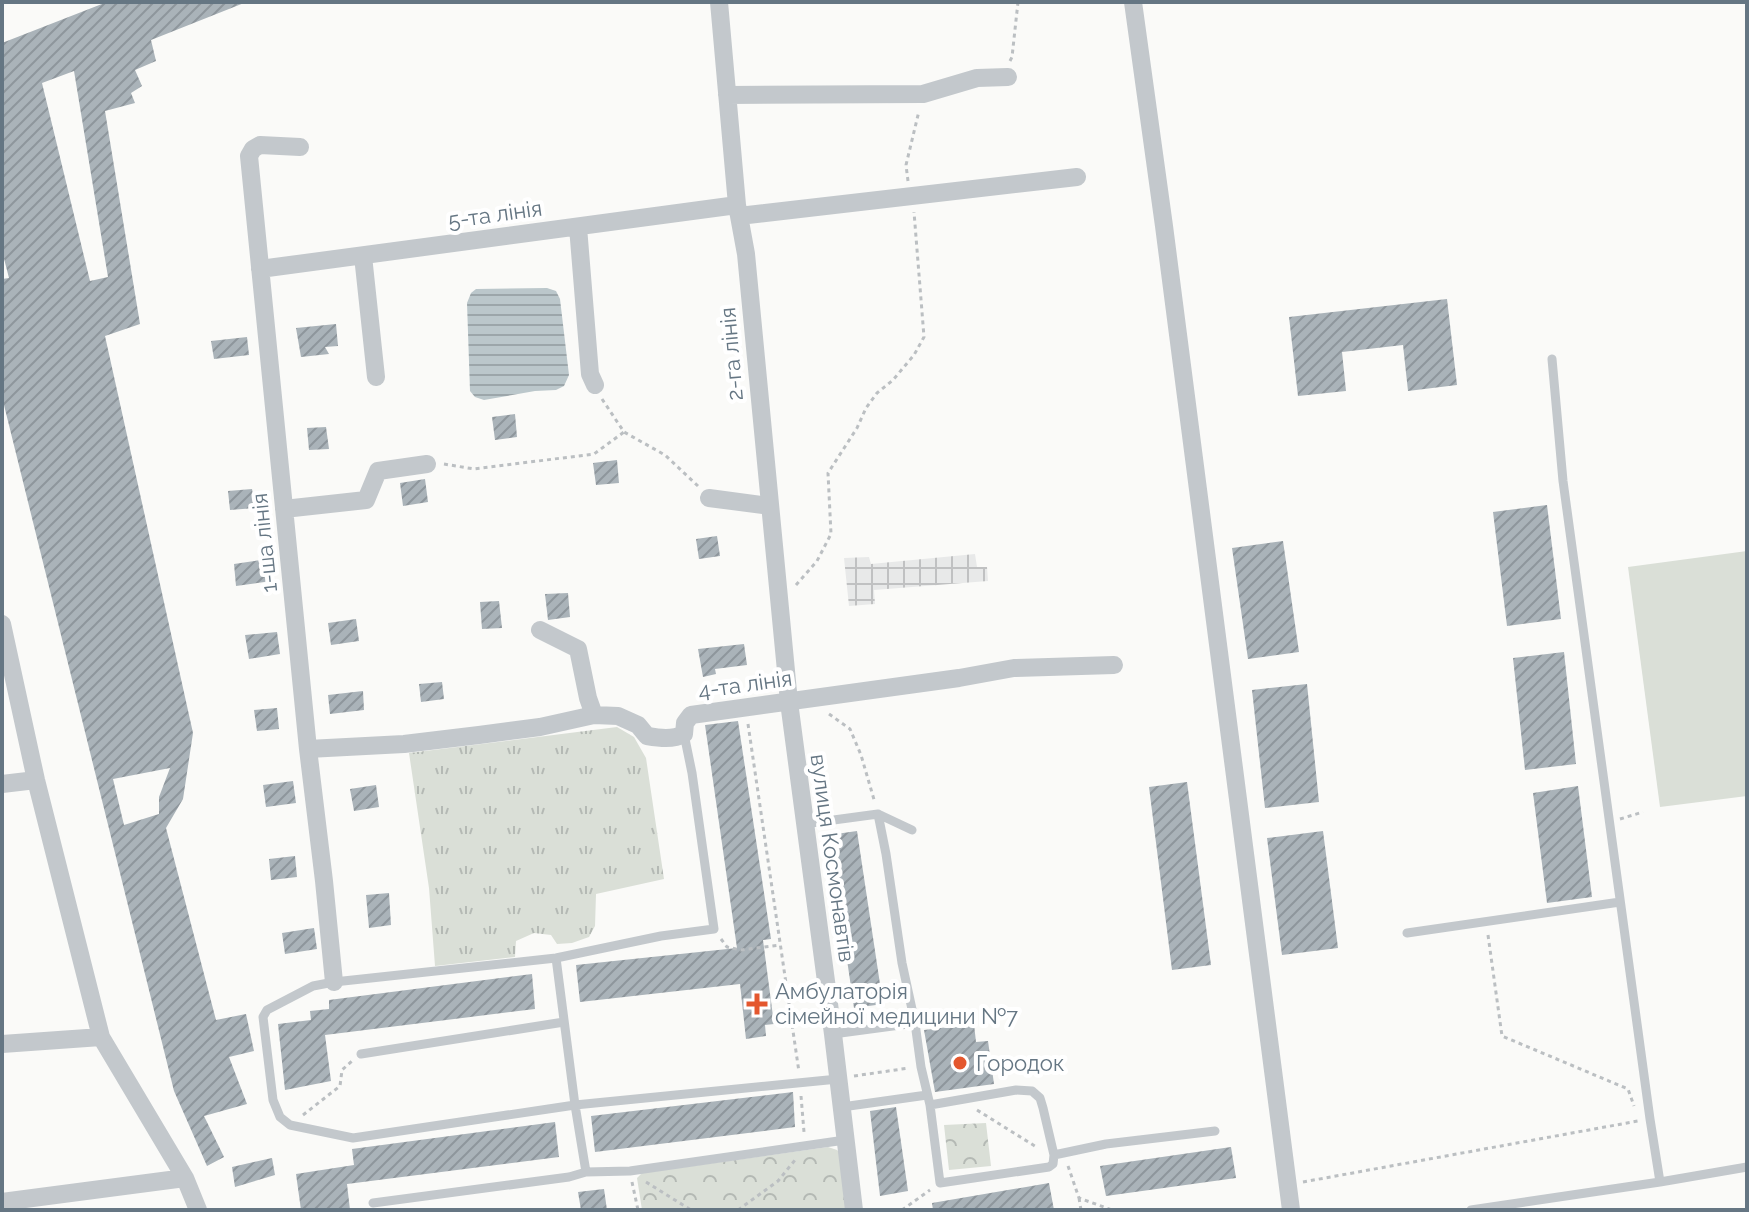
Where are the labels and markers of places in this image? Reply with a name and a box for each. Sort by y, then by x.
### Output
place label: Амбулаторія сімейної медицини №7 [775,978,1018,1029]
marker: Амбулаторія сімейної медицини №7 [746,993,768,1015]
place label: Городок [976,1050,1064,1076]
marker: Городок [951,1054,969,1072]

